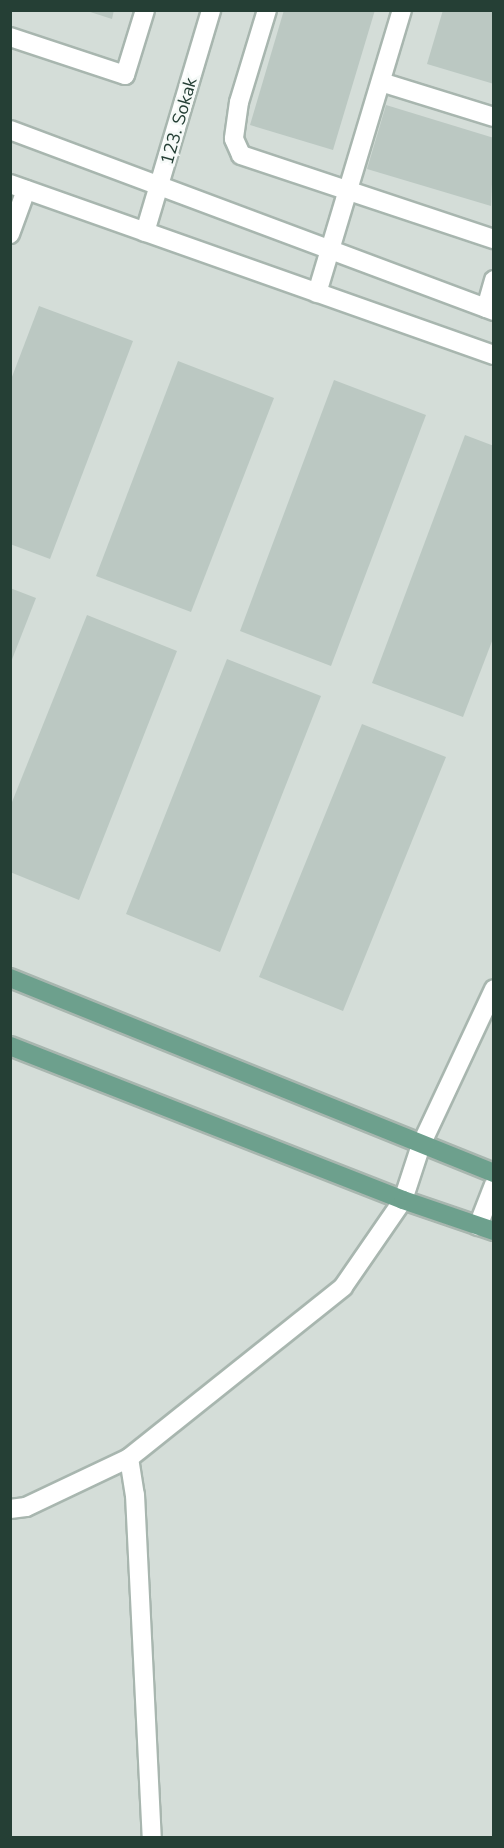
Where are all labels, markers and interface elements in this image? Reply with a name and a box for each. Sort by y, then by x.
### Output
street label: 123. Sokak [156,75,202,167]

